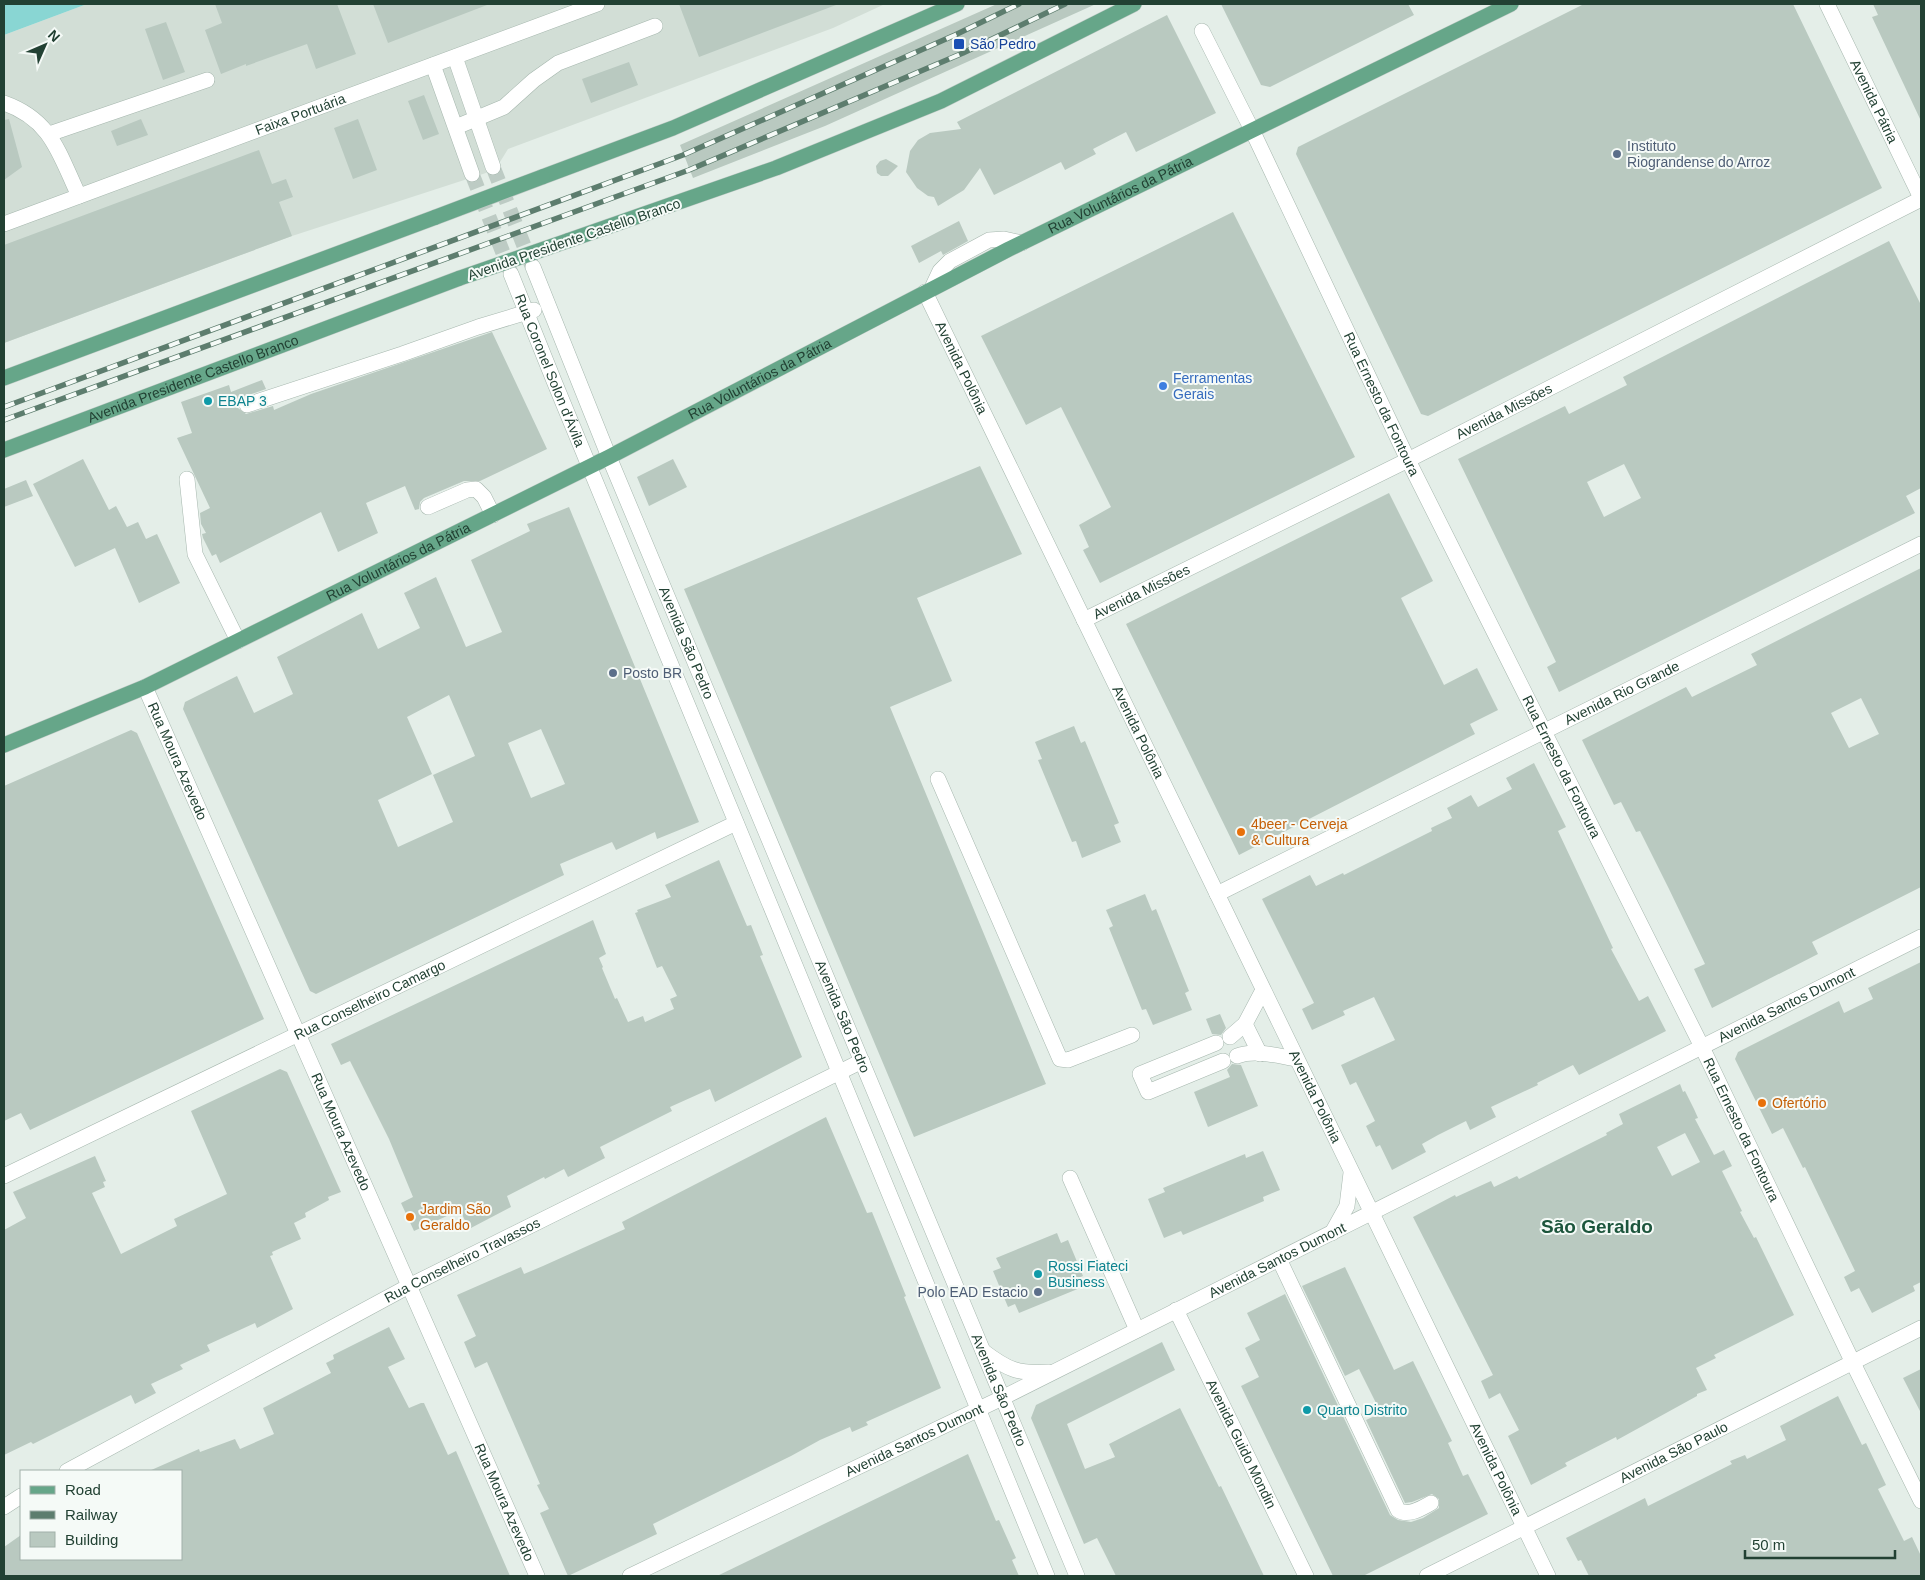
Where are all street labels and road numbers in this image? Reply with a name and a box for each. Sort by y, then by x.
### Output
street label: Avenida Pátria [1847,57,1901,146]
street label: Faixa Portuária [253,90,348,138]
street label: Rua Voluntários da Pátria [1045,153,1195,237]
street label: Avenida Presidente Castello Branco [466,195,683,283]
street label: Rua Coronel Solon d'Ávila [512,292,588,449]
street label: Avenida Polônia [932,319,991,417]
street label: Rua Ernesto da Fontoura [1341,329,1423,479]
street label: Avenida Presidente Castello Branco [85,332,301,426]
street label: Rua Voluntários da Pátria [685,335,834,422]
street label: Avenida Missões [1453,380,1555,442]
street label: Rua Voluntários da Pátria [323,519,473,604]
street label: Avenida Missões [1090,561,1192,622]
street label: Avenida São Pedro [656,584,717,702]
street label: Avenida Rio Grande [1562,657,1682,728]
street label: Avenida Polônia [1109,683,1168,781]
street label: Rua Ernesto da Fontoura [1519,693,1604,841]
street label: Rua Moura Azevedo [145,700,211,823]
street label: Rua Conselheiro Camargo [291,956,448,1043]
street label: Avenida São Pedro [812,958,874,1075]
street label: Avenida Santos Dumont [1715,963,1858,1045]
street label: Avenida Polônia [1286,1047,1345,1145]
street label: Rua Ernesto da Fontoura [1700,1055,1783,1204]
street label: Rua Moura Azevedo [308,1070,374,1193]
street label: Rua Conselheiro Travassos [382,1214,543,1306]
street label: Avenida Santos Dumont [1206,1219,1348,1301]
street label: Avenida São Pedro [969,1331,1030,1449]
street label: Avenida Guido Mondin [1203,1377,1280,1511]
street label: Avenida Santos Dumont [843,1400,986,1480]
street label: Avenida São Paulo [1617,1418,1731,1486]
street label: Avenida Polônia [1467,1420,1525,1518]
street label: Rua Moura Azevedo [472,1441,538,1564]

